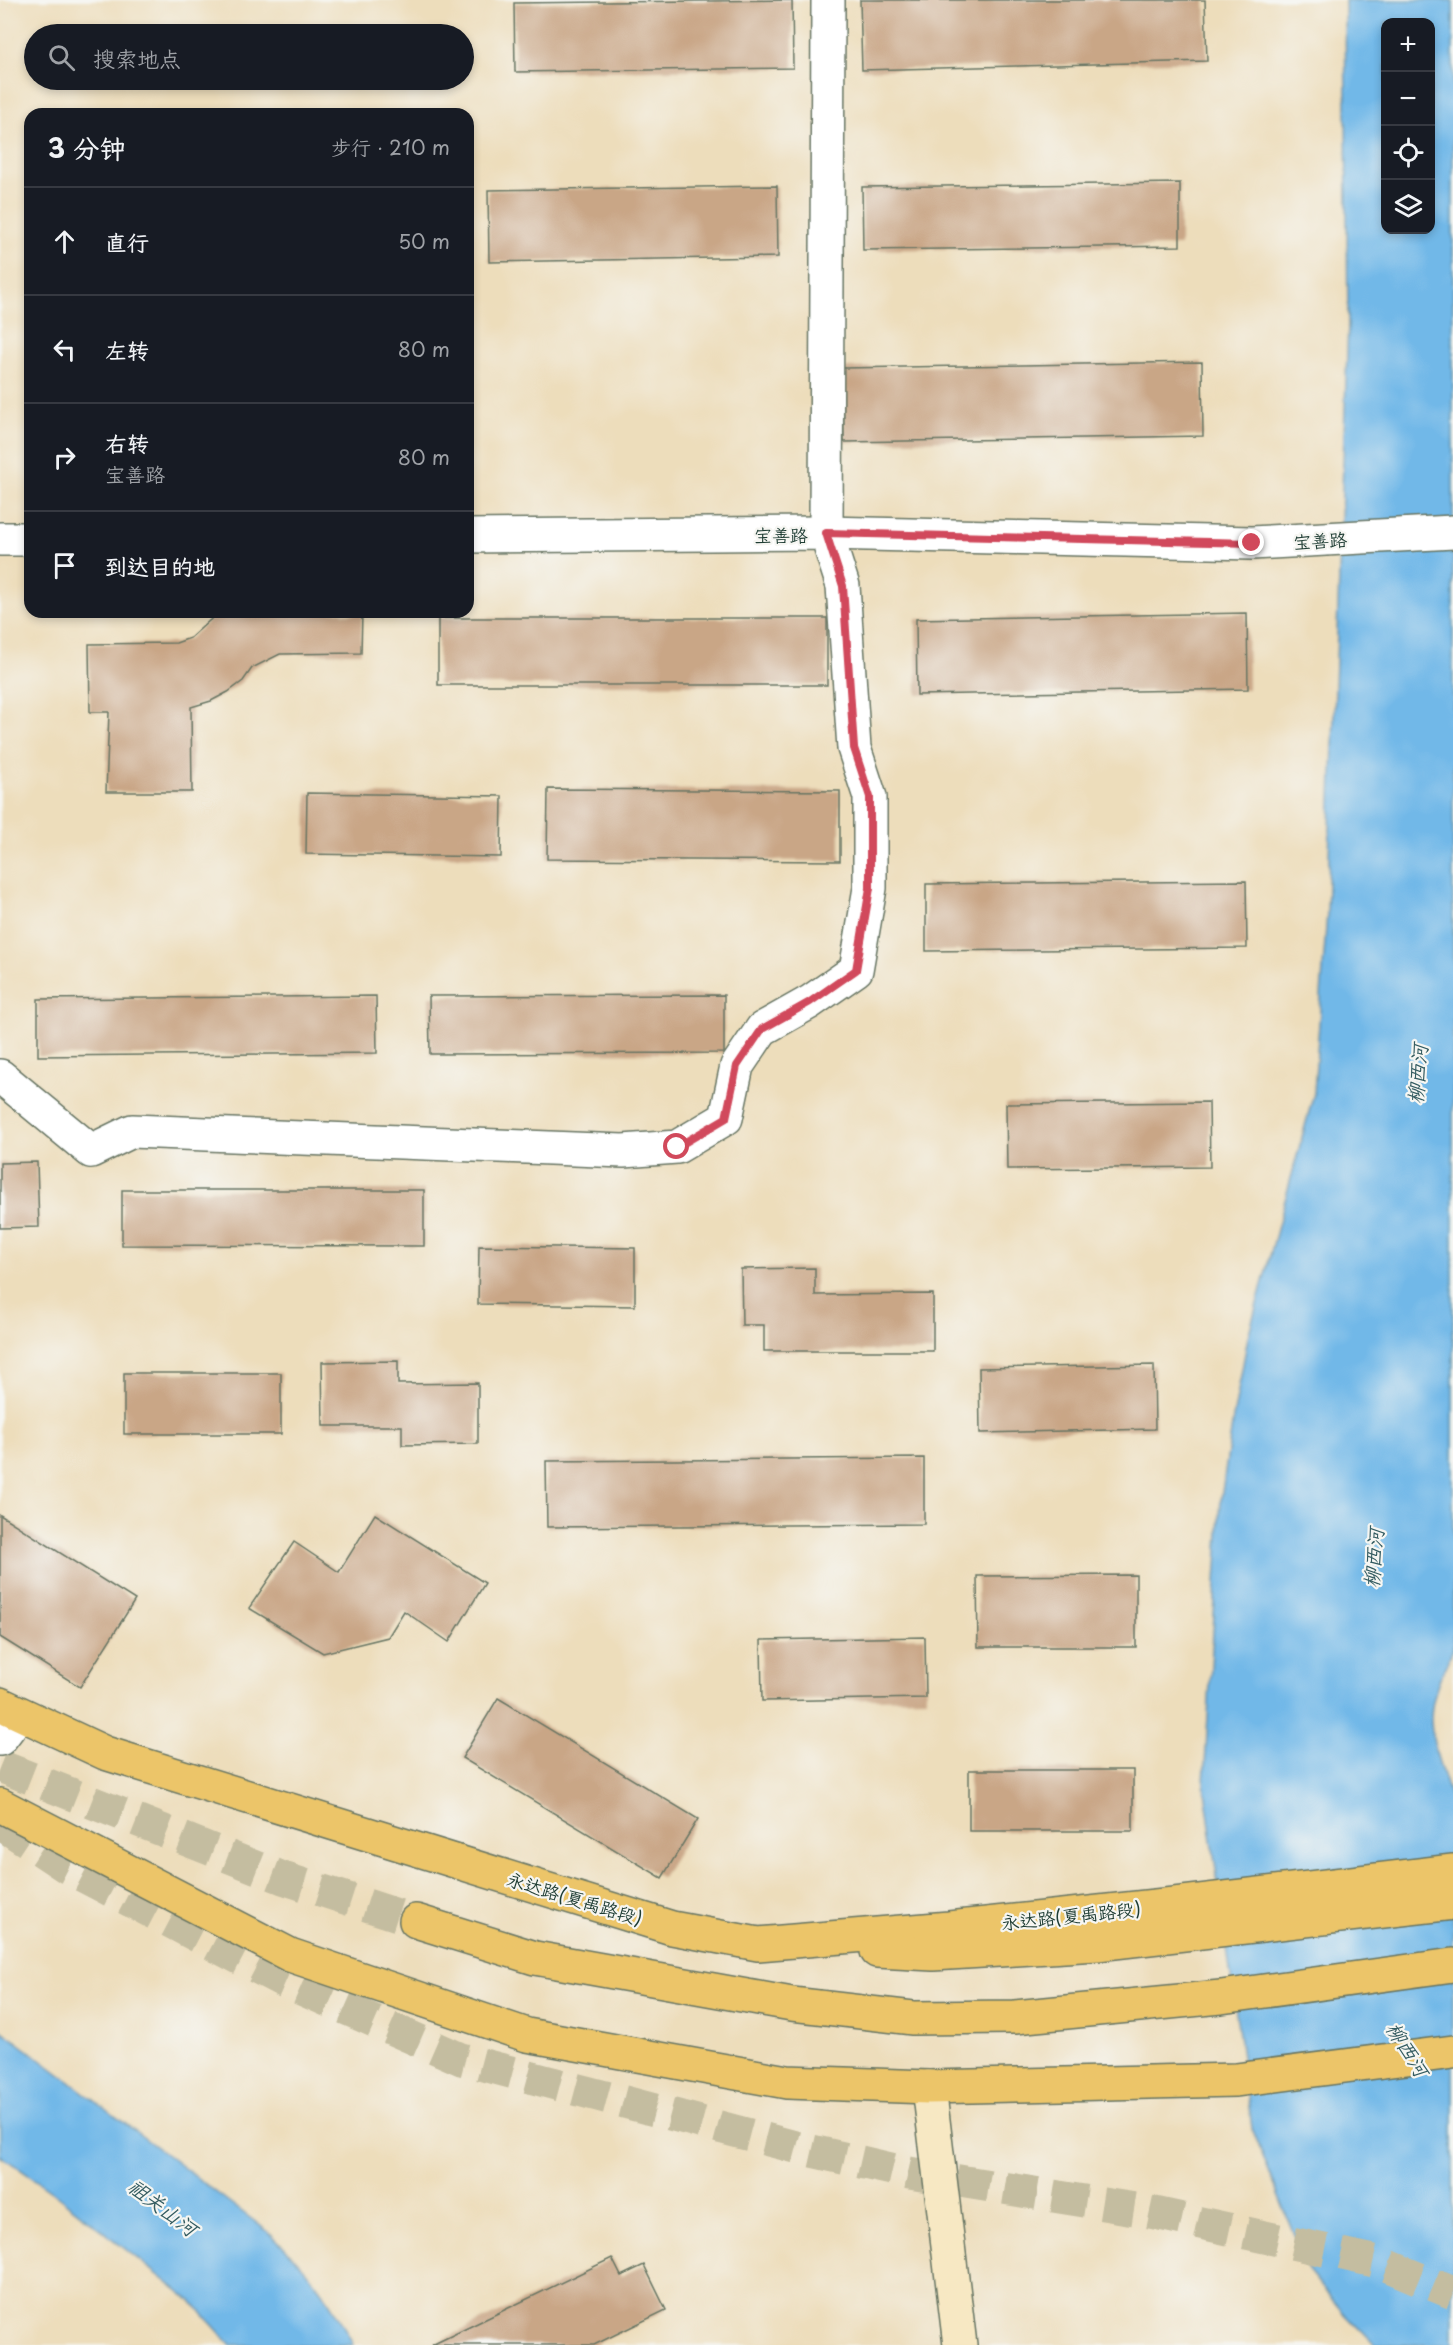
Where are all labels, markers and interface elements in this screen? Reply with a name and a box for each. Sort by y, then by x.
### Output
map controls [1381,18,1435,234]
button: + [1381,18,1435,72]
search box [24,24,474,90]
icon: search [45,41,78,74]
text: 搜索地点 [93,41,181,74]
button: − [1381,72,1435,126]
button: locate [1381,126,1435,180]
text: 3 分钟 [48,128,125,167]
text: 步行 · 210 m [331,132,450,162]
button: layers [1381,180,1435,234]
icon: ahead [48,225,81,258]
text: 直行 [105,225,149,258]
text: 50 m [398,226,450,256]
icon: left [48,333,81,366]
text: 左转 [105,333,149,366]
text: 80 m [398,334,450,364]
text: 右转 [105,426,149,459]
icon: right [48,441,81,474]
text: 80 m [398,442,450,472]
text: 宝善路 [105,459,165,489]
street label: 宝善路 [754,521,808,548]
street label: 宝善路 [1292,525,1348,555]
route end [1238,529,1264,555]
icon: arrive [48,549,81,582]
text: 到达目的地 [105,549,215,582]
water label: 柳西河 [1399,1040,1435,1105]
route start [663,1133,689,1159]
water label: 柳西河 [1355,1524,1391,1589]
street label: 永达路(夏禹路段) [504,1865,646,1931]
street label: 永达路(夏禹路段) [1000,1894,1142,1936]
water label: 柳西河 [1379,2016,1438,2085]
water label: 祖关山河 [122,2171,206,2245]

